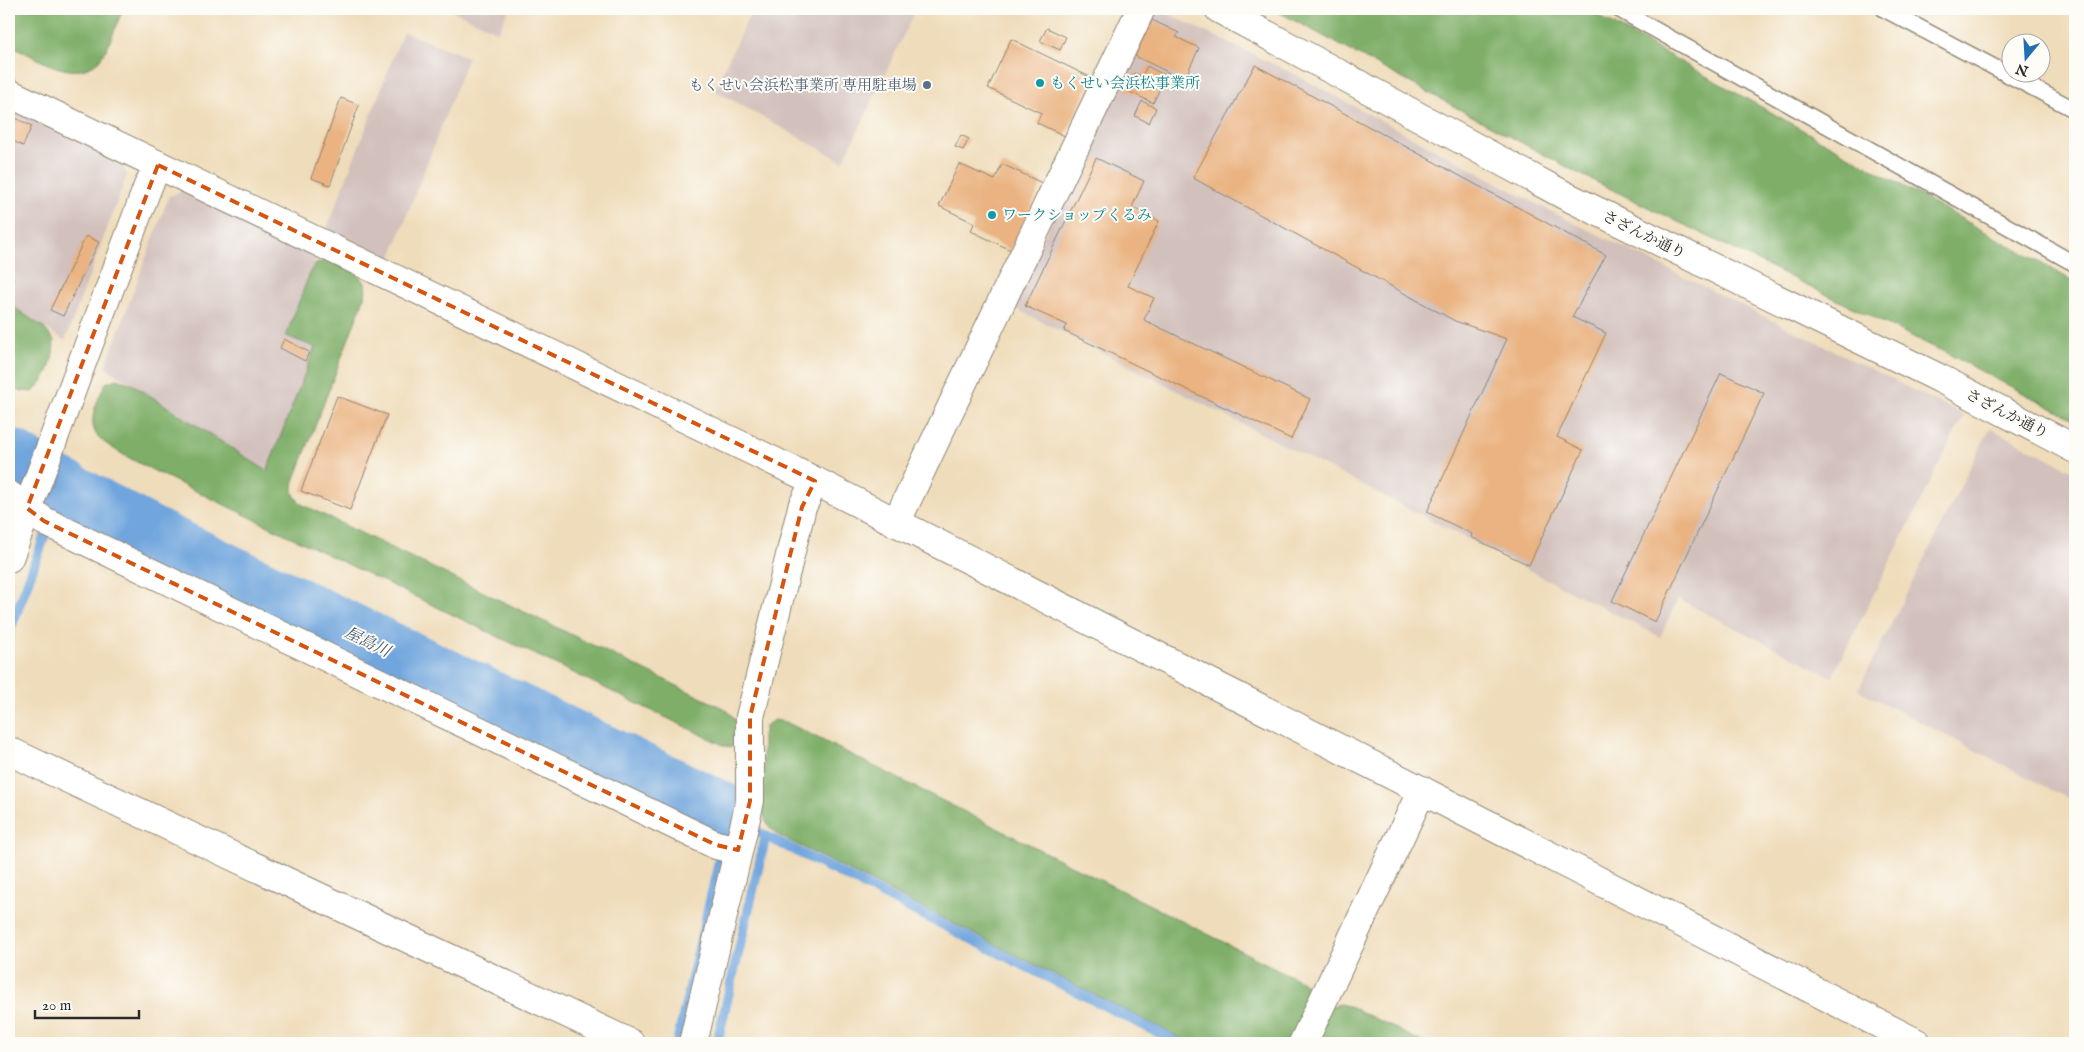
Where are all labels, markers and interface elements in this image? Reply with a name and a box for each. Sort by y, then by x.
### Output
north arrow [2002,32,2052,82]
text: N [2014,59,2032,80]
place label: もくせい会浜松事業所 [1050,74,1200,93]
place label: もくせい会浜松事業所 専用駐車場 [689,76,917,95]
marker: もくせい会浜松事業所 [1034,77,1046,89]
marker: もくせい会浜松事業所 専用駐車場 [921,79,933,91]
place label: ワークショップくるみ [1002,206,1152,225]
street label: さざんか通り [1599,207,1689,263]
marker: ワークショップくるみ [986,209,998,221]
street label: さざんか通り [1963,385,2051,443]
water label: 屋島川 [341,623,395,663]
scale bar [35,987,139,1019]
text: 20 m [42,996,72,1015]

